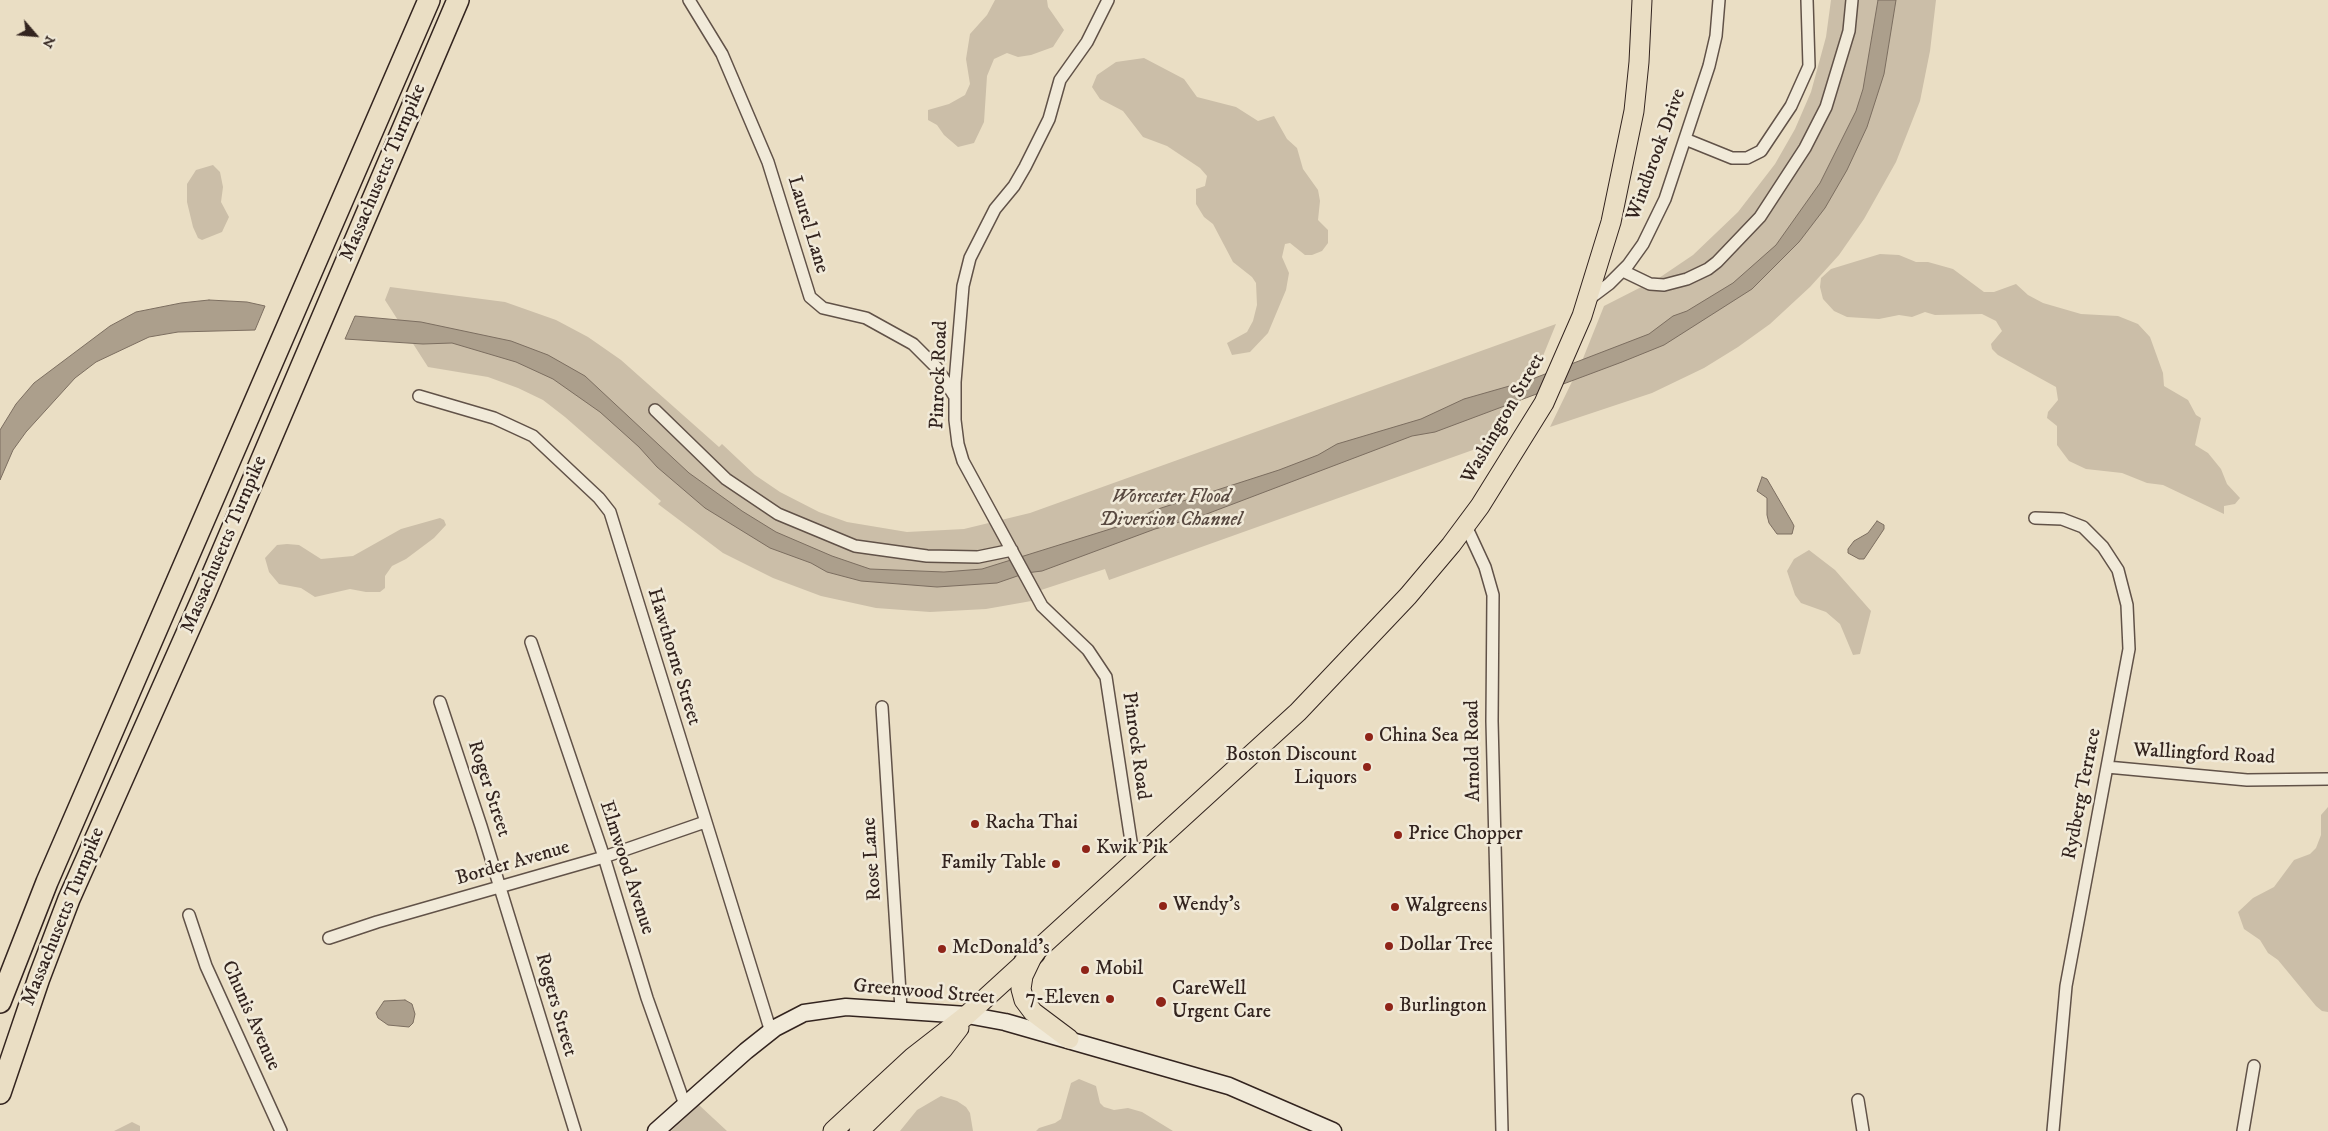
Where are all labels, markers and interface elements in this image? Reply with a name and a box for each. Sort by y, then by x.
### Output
north arrow [10,10,60,60]
text: N [38,33,59,51]
street label: Massachusetts Turnpike [336,81,432,265]
street label: Windbrook Drive [1622,86,1692,224]
street label: Laurel Lane [781,174,833,276]
street label: Pinrock Road [926,320,954,430]
street label: Washington Street [1457,350,1551,488]
street label: Massachusetts Turnpike [177,453,273,637]
park label: Worcester Flood Diversion Channel [1100,486,1242,533]
street label: Hawthorne Street [641,586,705,728]
street label: Pinrock Road [1116,691,1154,801]
street label: Arnold Road [1461,700,1487,802]
place label: China Sea [1379,725,1458,749]
street label: Rydberg Terrace [2059,726,2107,862]
marker: China Sea [1363,731,1375,743]
street label: Roger Street [461,738,515,840]
street label: Wallingford Road [2132,739,2276,771]
place label: Boston Discount Liquors [1226,744,1357,791]
marker: Boston Discount Liquors [1361,761,1373,773]
street label: Elmwood Avenue [593,798,659,938]
place label: Racha Thai [985,812,1078,836]
street label: Rose Lane [858,816,888,902]
marker: Racha Thai [969,818,981,830]
place label: Price Chopper [1408,823,1523,847]
street label: Massachusetts Turnpike [17,824,111,1010]
marker: Price Chopper [1392,829,1404,841]
street label: Border Avenue [453,836,573,892]
place label: Kwik Pik [1096,837,1168,861]
marker: Kwik Pik [1080,843,1092,855]
place label: Family Table [941,852,1046,876]
marker: Family Table [1050,858,1062,870]
place label: Wendy's [1173,894,1240,918]
place label: Walgreens [1405,895,1488,919]
marker: Wendy's [1157,900,1169,912]
marker: Walgreens [1389,901,1401,913]
place label: Dollar Tree [1399,934,1493,958]
place label: McDonald's [952,937,1050,961]
marker: Dollar Tree [1383,940,1395,952]
marker: McDonald's [936,943,948,955]
street label: Rogers Street [529,950,581,1060]
street label: Chunis Avenue [215,957,285,1075]
place label: Mobil [1095,958,1143,982]
marker: Mobil [1079,964,1091,976]
street label: Greenwood Street [852,975,996,1011]
place label: CareWell Urgent Care [1172,978,1271,1025]
place label: 7-Eleven [1025,987,1100,1011]
marker: 7-Eleven [1104,993,1116,1005]
marker: CareWell Urgent Care [1154,995,1168,1009]
place label: Burlington [1399,995,1487,1019]
marker: Burlington [1383,1001,1395,1013]

